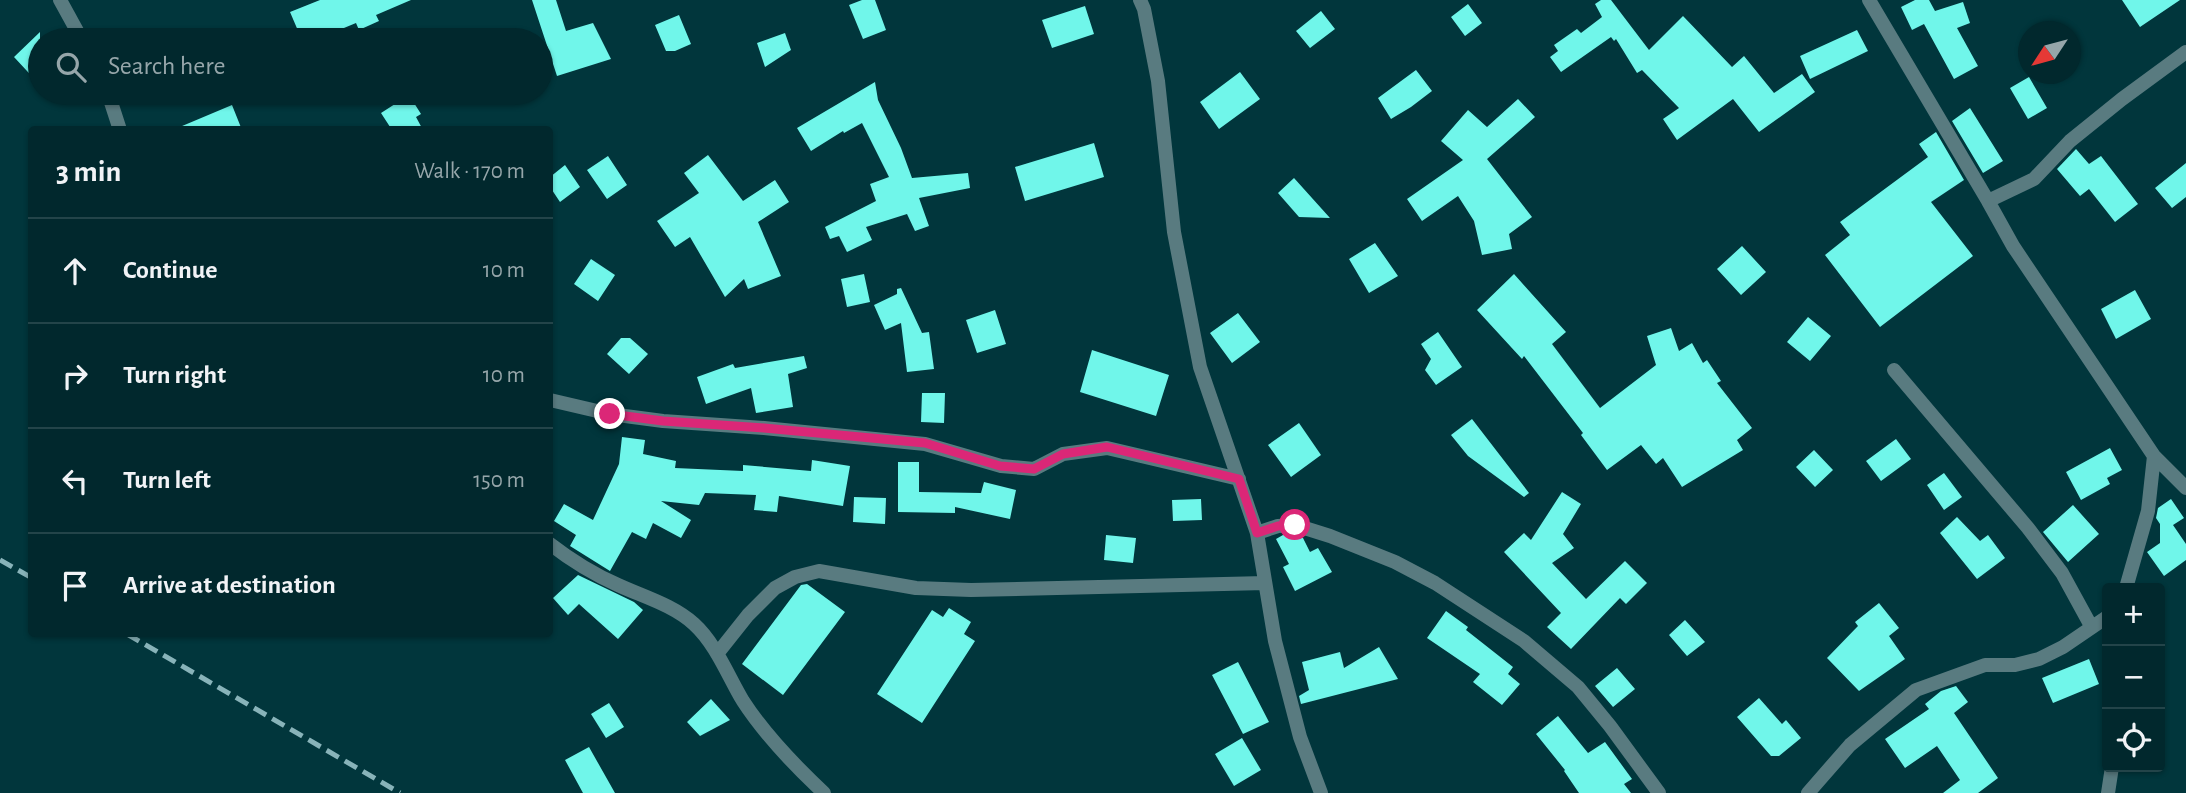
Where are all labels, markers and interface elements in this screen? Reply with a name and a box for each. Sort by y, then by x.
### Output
north arrow [2018,21,2081,84]
search box [28,28,553,105]
icon: search [52,48,90,86]
text: Search here [108,53,226,79]
text: 3 min [56,157,121,187]
text: Walk · 170 m [414,160,525,183]
icon: ahead [56,252,94,290]
text: Continue [123,257,218,283]
text: 10 m [483,259,525,282]
icon: right [56,357,94,395]
text: Turn right [123,362,226,388]
text: 10 m [483,364,525,387]
route end [594,398,625,429]
icon: left [56,462,94,500]
text: Turn left [123,467,211,493]
text: 150 m [473,469,525,492]
route start [1279,509,1310,540]
icon: arrive [56,567,94,605]
text: Arrive at destination [123,572,336,598]
map controls [2102,583,2165,772]
button: + [2102,583,2165,646]
button: − [2102,646,2165,709]
button: locate [2102,709,2165,772]

